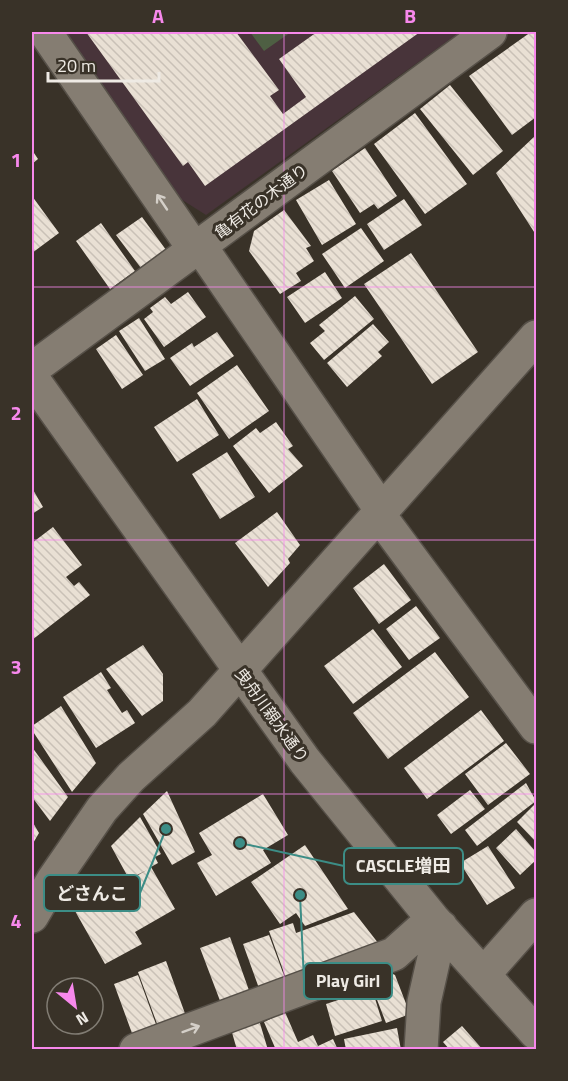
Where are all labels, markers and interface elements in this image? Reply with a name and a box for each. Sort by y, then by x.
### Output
text: A [152,0,164,31]
text: B [404,0,416,31]
scale bar [48,45,159,83]
text: 20 m [57,52,96,79]
text: 1 [10,144,22,175]
street label: 亀有花の木通り [209,158,313,244]
one-way arrow [156,194,168,210]
text: 2 [10,397,22,428]
text: 3 [10,651,22,682]
street label: 曳舟川親水通り [229,663,315,767]
callout: CASCLE増田 [344,848,463,884]
text: CASCLE増田 [356,852,450,879]
callout: どさんこ [44,875,140,911]
text: どさんこ [56,880,128,907]
text: 4 [10,905,22,936]
callout: Play Girl [304,963,392,999]
text: Play Girl [316,967,380,994]
north arrow [45,976,105,1036]
text: N [72,1006,93,1032]
one-way arrow [181,1023,200,1034]

